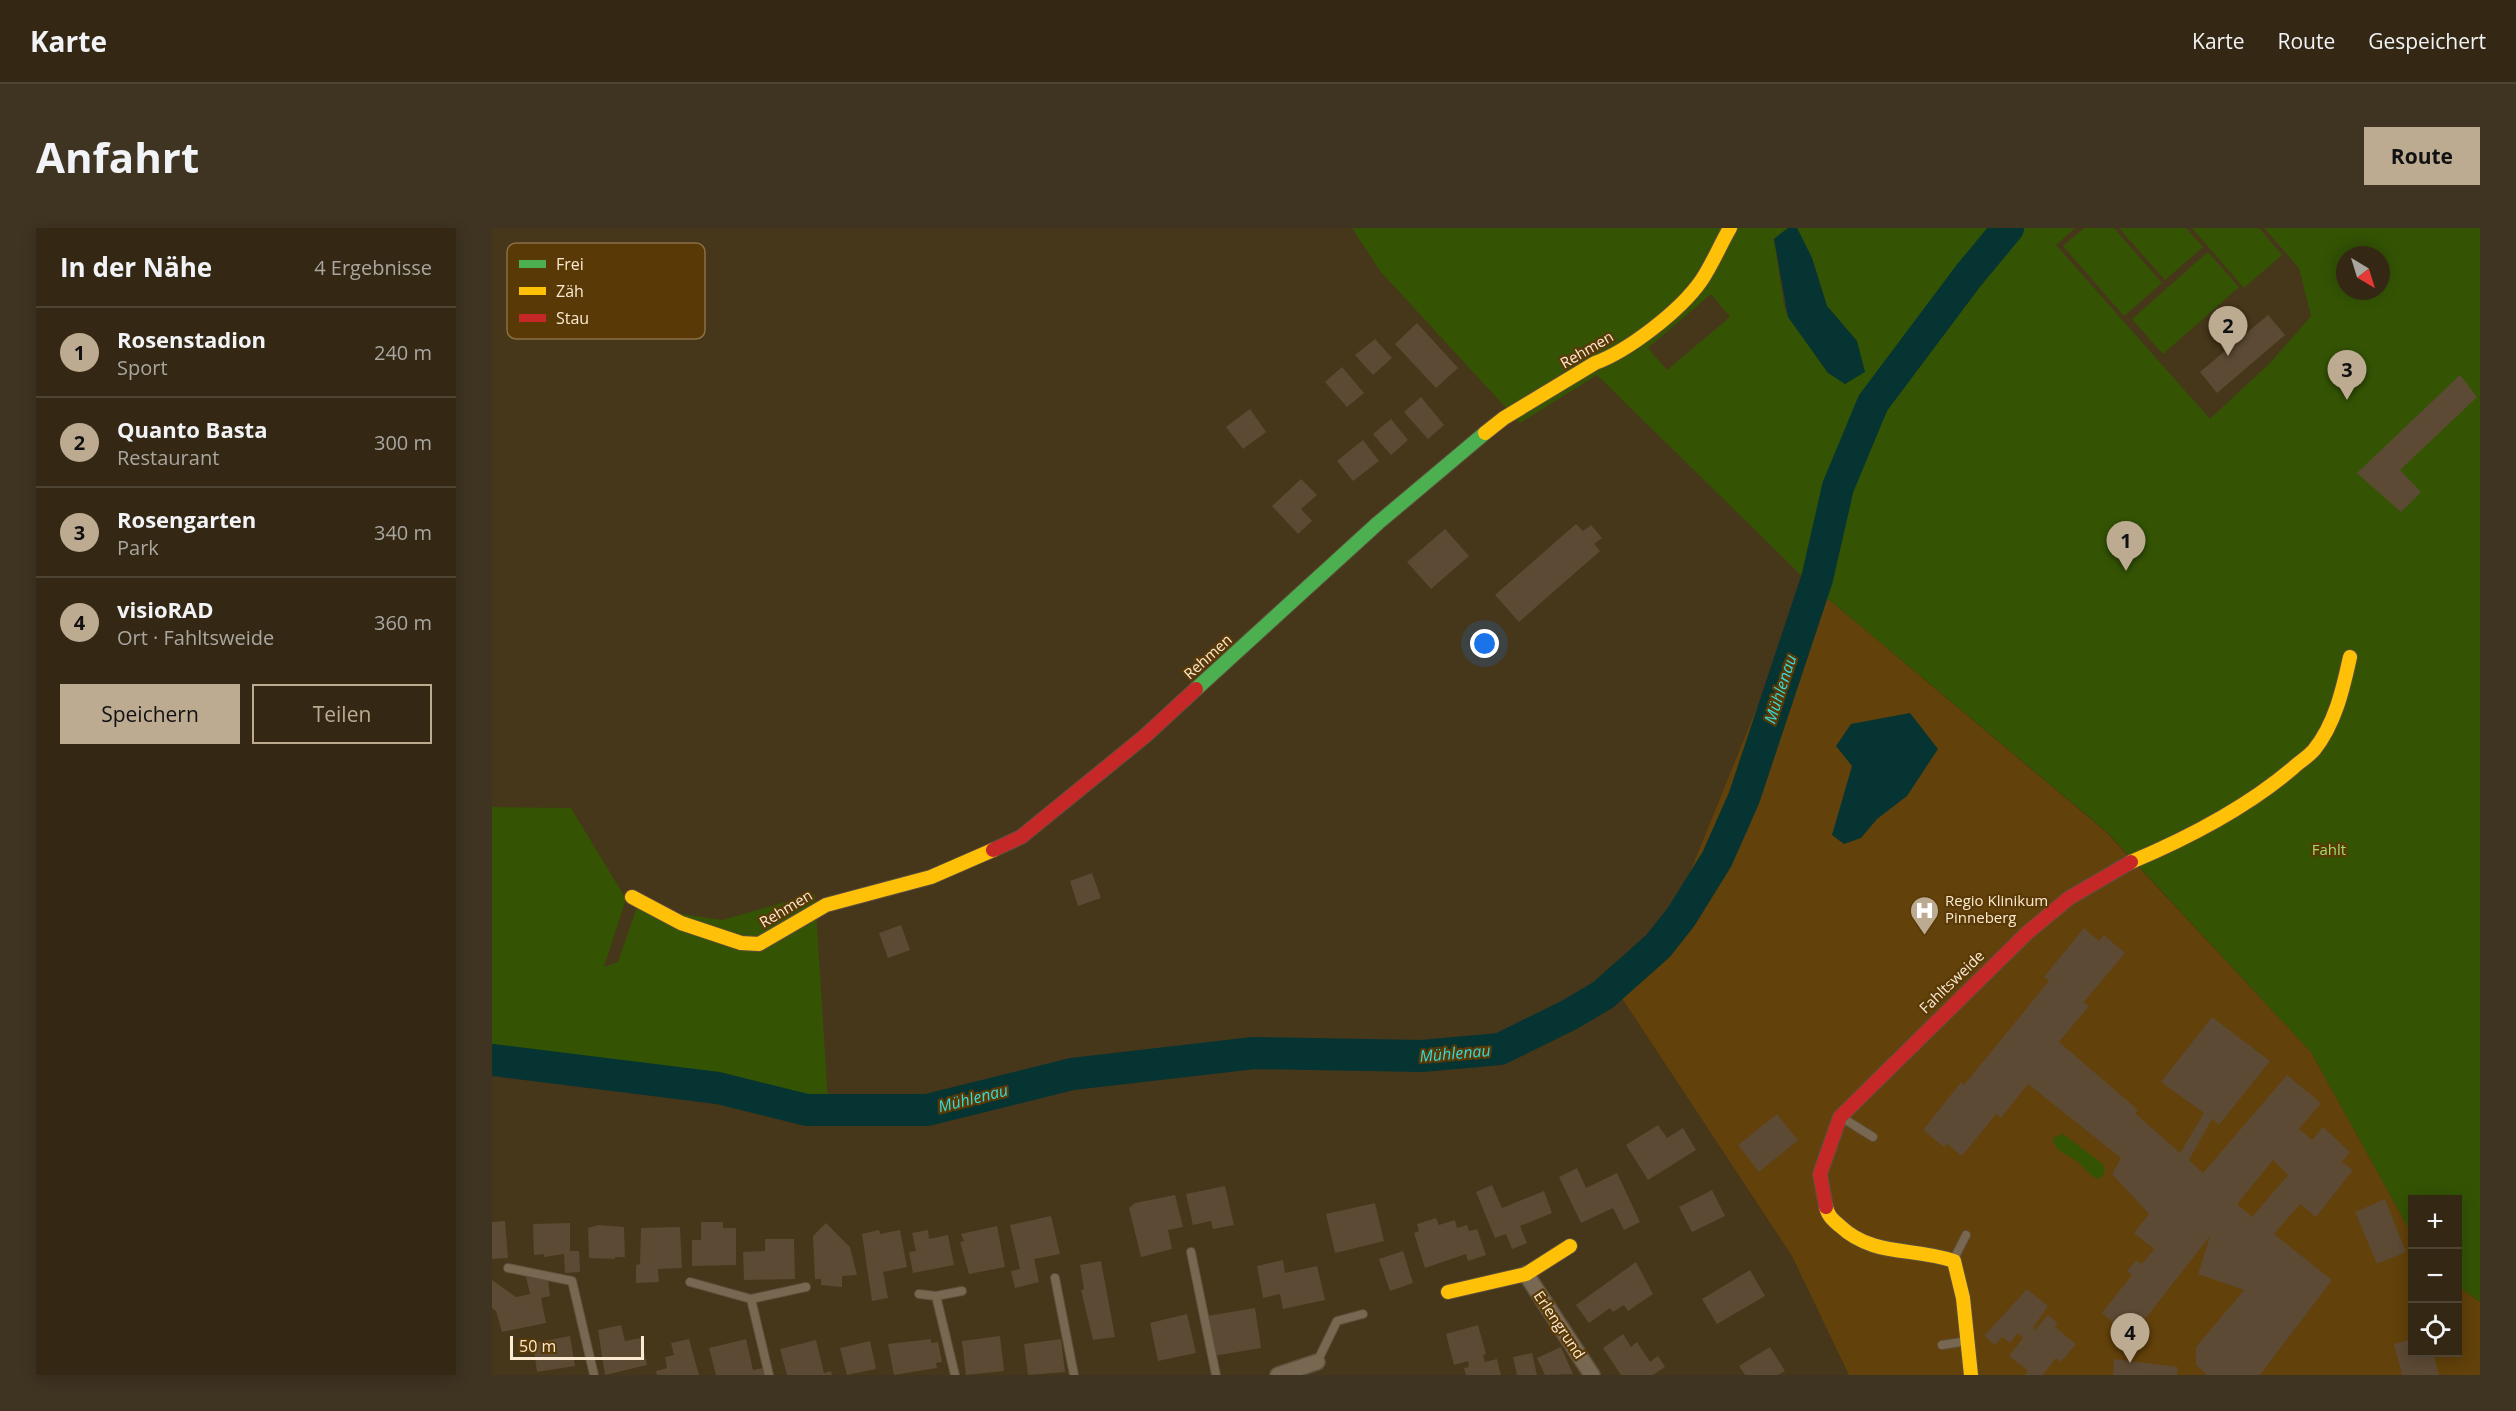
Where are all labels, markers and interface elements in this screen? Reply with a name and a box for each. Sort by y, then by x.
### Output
text: Karte [30,22,107,60]
text: Karte [2192,27,2244,55]
text: Route [2277,27,2335,55]
text: Gespeichert [2368,27,2486,55]
button: Route [2364,127,2480,185]
text: Anfahrt [36,128,199,185]
legend [507,243,705,339]
north arrow [2336,246,2390,300]
text: In der Nähe [60,249,212,285]
text: Frei [556,253,584,275]
text: 4 Ergebnisse [314,254,432,281]
text: Zäh [556,280,584,302]
pin: 2 [2208,306,2248,356]
text: Stau [556,307,589,329]
text: Rosenstadion [117,324,266,354]
street label: Rehmen [1556,326,1617,372]
text: 1 [74,339,85,366]
text: 240 m [374,339,432,366]
pin: 3 [2328,350,2366,400]
text: Sport [117,354,168,381]
text: Quanto Basta [117,414,267,444]
text: 2 [74,429,85,456]
text: 300 m [374,429,432,456]
text: Restaurant [117,444,219,471]
text: Rosengarten [117,504,256,534]
text: 3 [74,519,85,546]
text: 340 m [374,519,432,546]
pin: 1 [2106,522,2146,571]
text: Park [117,534,159,561]
text: visioRAD [117,594,214,624]
text: 4 [74,609,85,636]
text: 360 m [374,609,432,636]
text: Ort · Fahltsweide [117,624,274,651]
street label: Rehmen [1179,629,1236,683]
your location [1470,629,1499,658]
water label: Mühlenau [1759,652,1801,726]
button: Speichern [60,684,240,744]
button: Teilen [252,684,432,744]
park label: Fahlt [2312,839,2346,859]
street label: Rehmen [755,885,816,932]
place label: Regio Klinikum Pinneberg [1945,890,2048,927]
hospital icon: Regio Klinikum Pinneberg [1908,894,1940,936]
street label: Fahltsweide [1915,945,1988,1017]
water label: Mühlenau [1419,1039,1491,1067]
water label: Mühlenau [936,1079,1010,1117]
map controls [2408,1195,2462,1357]
button: + [2408,1195,2462,1249]
button: − [2408,1249,2462,1303]
street label: Erlengrund [1530,1287,1590,1362]
button: locate [2408,1303,2462,1357]
pin: 4 [2110,1314,2150,1363]
scale bar [510,1333,644,1360]
text: 50 m [519,1335,556,1357]

